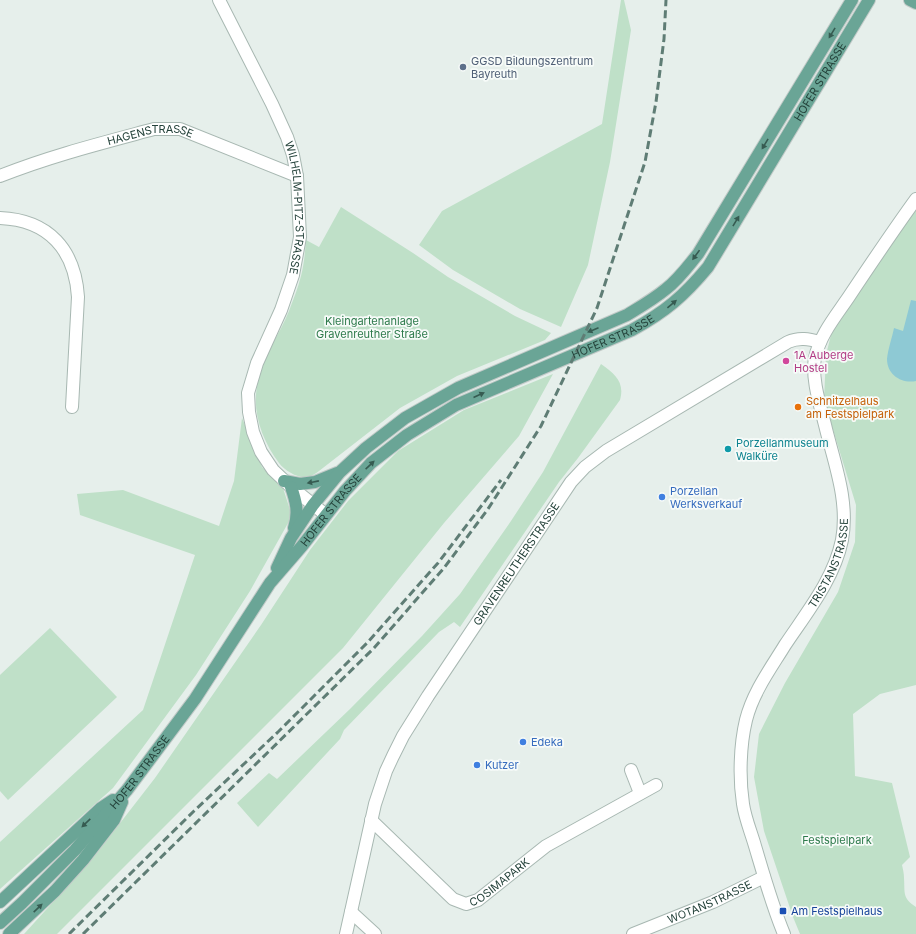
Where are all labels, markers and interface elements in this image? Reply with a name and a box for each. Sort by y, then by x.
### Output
one-way arrow [829,27,836,39]
street label: HOFER STRASSE [791,40,849,124]
place label: GGSD Bildungszentrum Bayreuth [471,54,593,81]
marker: GGSD Bildungszentrum Bayreuth [458,62,468,72]
street label: HAGENSTRASSE [106,122,196,148]
one-way arrow [761,138,768,150]
street label: WILHELM-PITZ-STRASSE [282,139,307,275]
one-way arrow [732,215,739,227]
one-way arrow [693,250,701,260]
one-way arrow [666,300,677,309]
street label: HOFER STRASSE [570,312,657,362]
park label: Kleingartenanlage Gravenreuther Straße [316,314,428,341]
one-way arrow [587,327,598,333]
place label: 1A Auberge Hostel [794,348,854,375]
marker: 1A Auberge Hostel [781,356,791,366]
one-way arrow [473,392,485,398]
place label: Schnitzelhaus am Festspielpark [806,394,894,421]
marker: Schnitzelhaus am Festspielpark [793,402,803,412]
place label: Porzellanmuseum Walküre [736,436,829,463]
marker: Porzellanmuseum Walküre [723,444,733,454]
one-way arrow [365,460,375,470]
street label: HOFER STRASSE [297,471,365,549]
one-way arrow [307,479,319,485]
place label: Porzellan Werksverkauf [670,484,742,511]
marker: Porzellan Werksverkauf [657,492,667,502]
street label: GRAVENREUTHERSTRASSE [470,500,562,628]
street label: TRISTANSTRASSE [805,518,851,611]
street label: HOFER STRASSE [107,732,173,812]
place label: Edeka [531,735,563,749]
marker: Edeka [518,737,528,747]
place label: Kutzer [485,758,519,772]
marker: Kutzer [472,760,482,770]
one-way arrow [81,818,91,828]
park label: Festspielpark [802,833,872,847]
street label: COSIMAPARK [468,855,533,909]
street label: WOTANSTRASSE [665,877,754,926]
one-way arrow [33,903,43,913]
place label: Am Festspielhaus [791,904,883,918]
marker: Am Festspielhaus [778,906,788,916]

